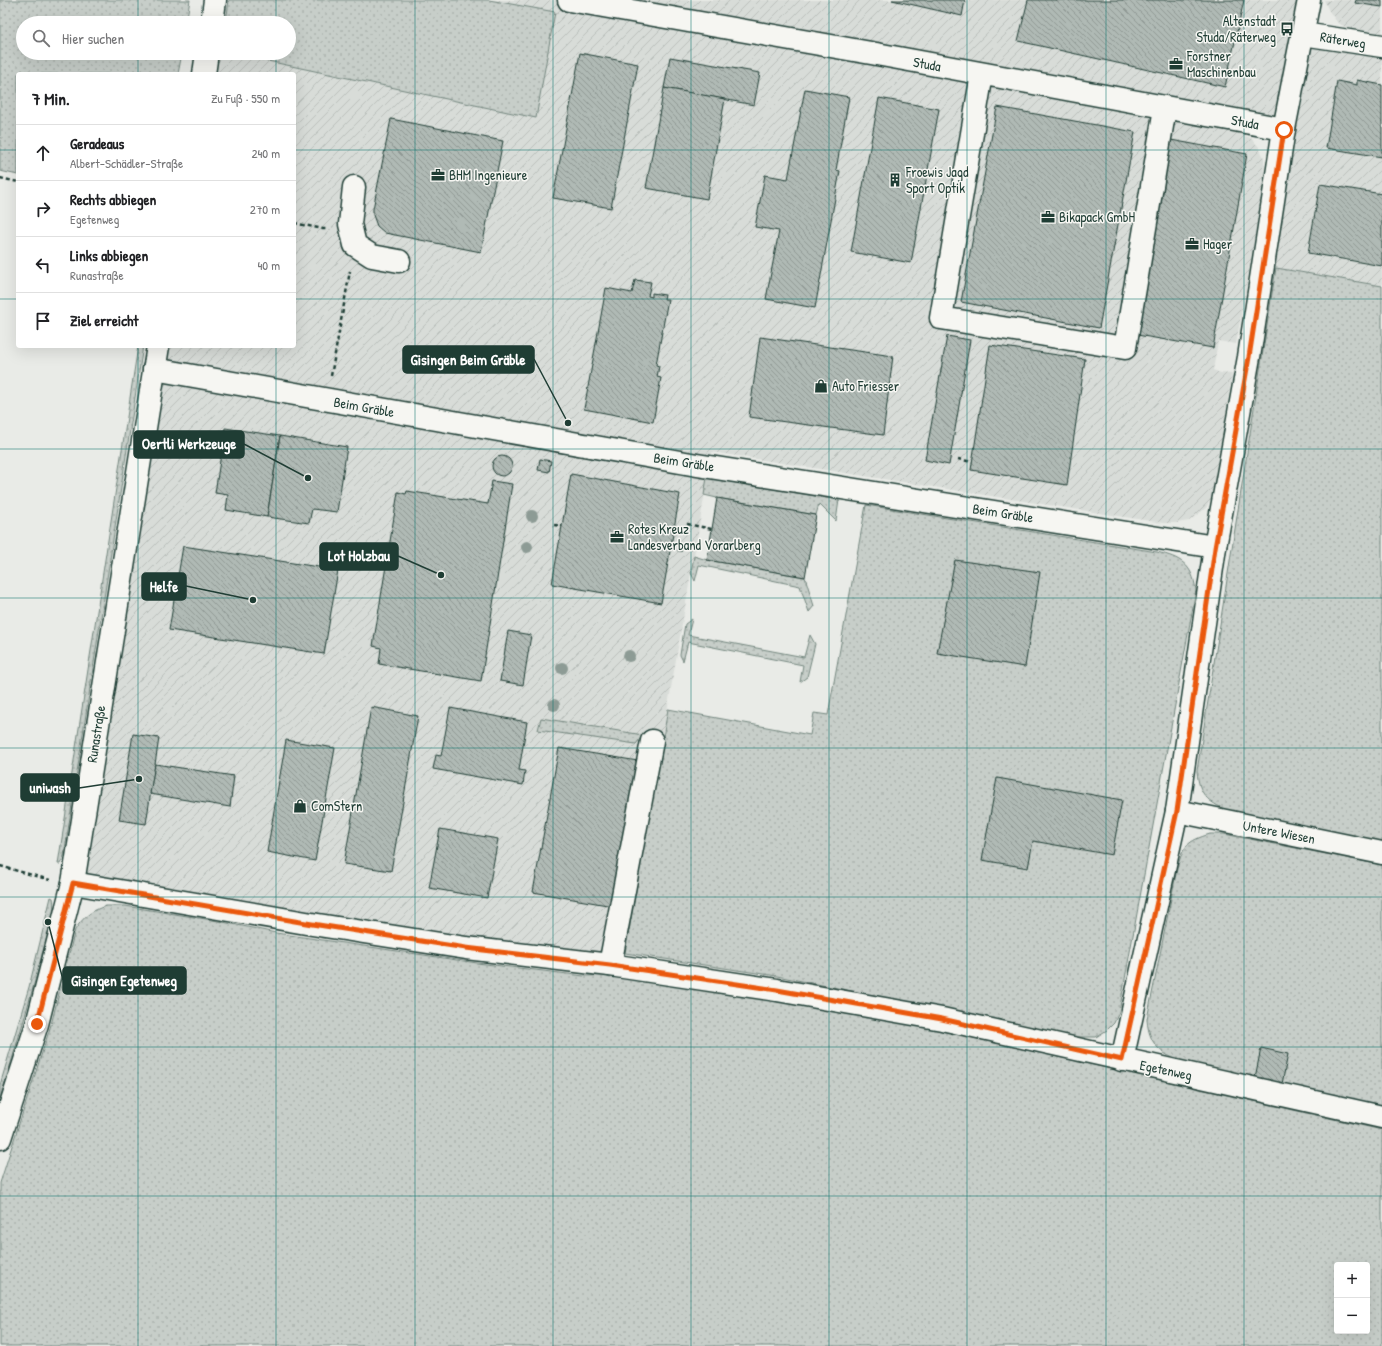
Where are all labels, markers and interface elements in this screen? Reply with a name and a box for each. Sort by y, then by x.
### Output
place label: Altenstadt Studa/Räterweg [1196,11,1276,47]
search box [16,16,296,60]
bus stop icon: Altenstadt Studa/Räterweg [1279,21,1295,37]
icon: search [30,27,52,49]
street label: Räterweg [1319,27,1367,53]
text: Hier suchen [62,28,124,49]
place label: Forstner Maschinenbau [1186,46,1256,81]
street label: Studa [912,52,943,75]
office icon: Forstner Maschinenbau [1168,56,1184,72]
text: 7 Min. [32,87,70,110]
text: Zu Fuß · 550 m [211,89,280,107]
street label: Studa [1230,110,1261,133]
route start [1275,121,1293,139]
text: Geradeaus [70,133,124,154]
icon: ahead [32,142,54,164]
text: 240 m [251,144,280,162]
text: Albert-Schädler-Straße [70,154,183,172]
place label: Froewis Jagd Sport Optik [905,162,969,198]
place label: BHM Ingenieure [449,165,528,185]
office icon: BHM Ingenieure [430,167,446,183]
building icon: Froewis Jagd Sport Optik [887,172,903,188]
text: Rechts abbiegen [70,189,156,210]
icon: right [32,198,54,220]
text: 270 m [250,200,280,218]
place label: Bikapack GmbH [1059,207,1135,227]
office icon: Bikapack GmbH [1040,209,1056,225]
text: Egetenweg [70,210,119,228]
place label: Hager [1203,234,1233,254]
office icon: Hager [1184,236,1200,252]
text: Links abbiegen [70,245,148,266]
icon: left [32,254,54,276]
text: 40 m [257,256,280,274]
text: Runastraße [70,266,124,284]
icon: arrive [32,310,54,332]
text: Ziel erreicht [70,310,139,331]
callout: Gisingen Beim Gräble [403,346,534,373]
text: Gisingen Beim Gräble [411,349,525,371]
place label: Auto Friesser [832,376,900,395]
shop icon: Auto Friesser [813,378,829,394]
street label: Beim Gräble [332,392,396,421]
callout: Oertli Werkzeuge [134,431,244,458]
text: Oertli Werkzeuge [142,433,236,455]
street label: Beim Gräble [652,447,716,476]
street label: Beim Gräble [971,498,1035,527]
place label: Rotes Kreuz Landesverband Vorarlberg [628,519,761,555]
office icon: Rotes Kreuz Landesverband Vorarlberg [609,529,625,545]
callout: Lot Holzbau [320,543,398,570]
text: Lot Holzbau [328,545,391,566]
callout: Helfe [142,573,186,600]
text: Helfe [150,576,178,597]
street label: Runastraße [82,703,110,764]
callout: uniwash [21,774,79,801]
text: uniwash [29,777,71,798]
place label: ComStern [311,796,362,815]
shop icon: ComStern [292,798,308,814]
street label: Untere Wiesen [1241,815,1317,848]
callout: Gisingen Egetenweg [63,967,186,994]
text: Gisingen Egetenweg [71,970,177,992]
route end [28,1015,46,1033]
street label: Egetenweg [1138,1055,1194,1085]
map controls [1334,1262,1370,1334]
button: + [1334,1262,1370,1298]
button: − [1334,1298,1370,1334]

